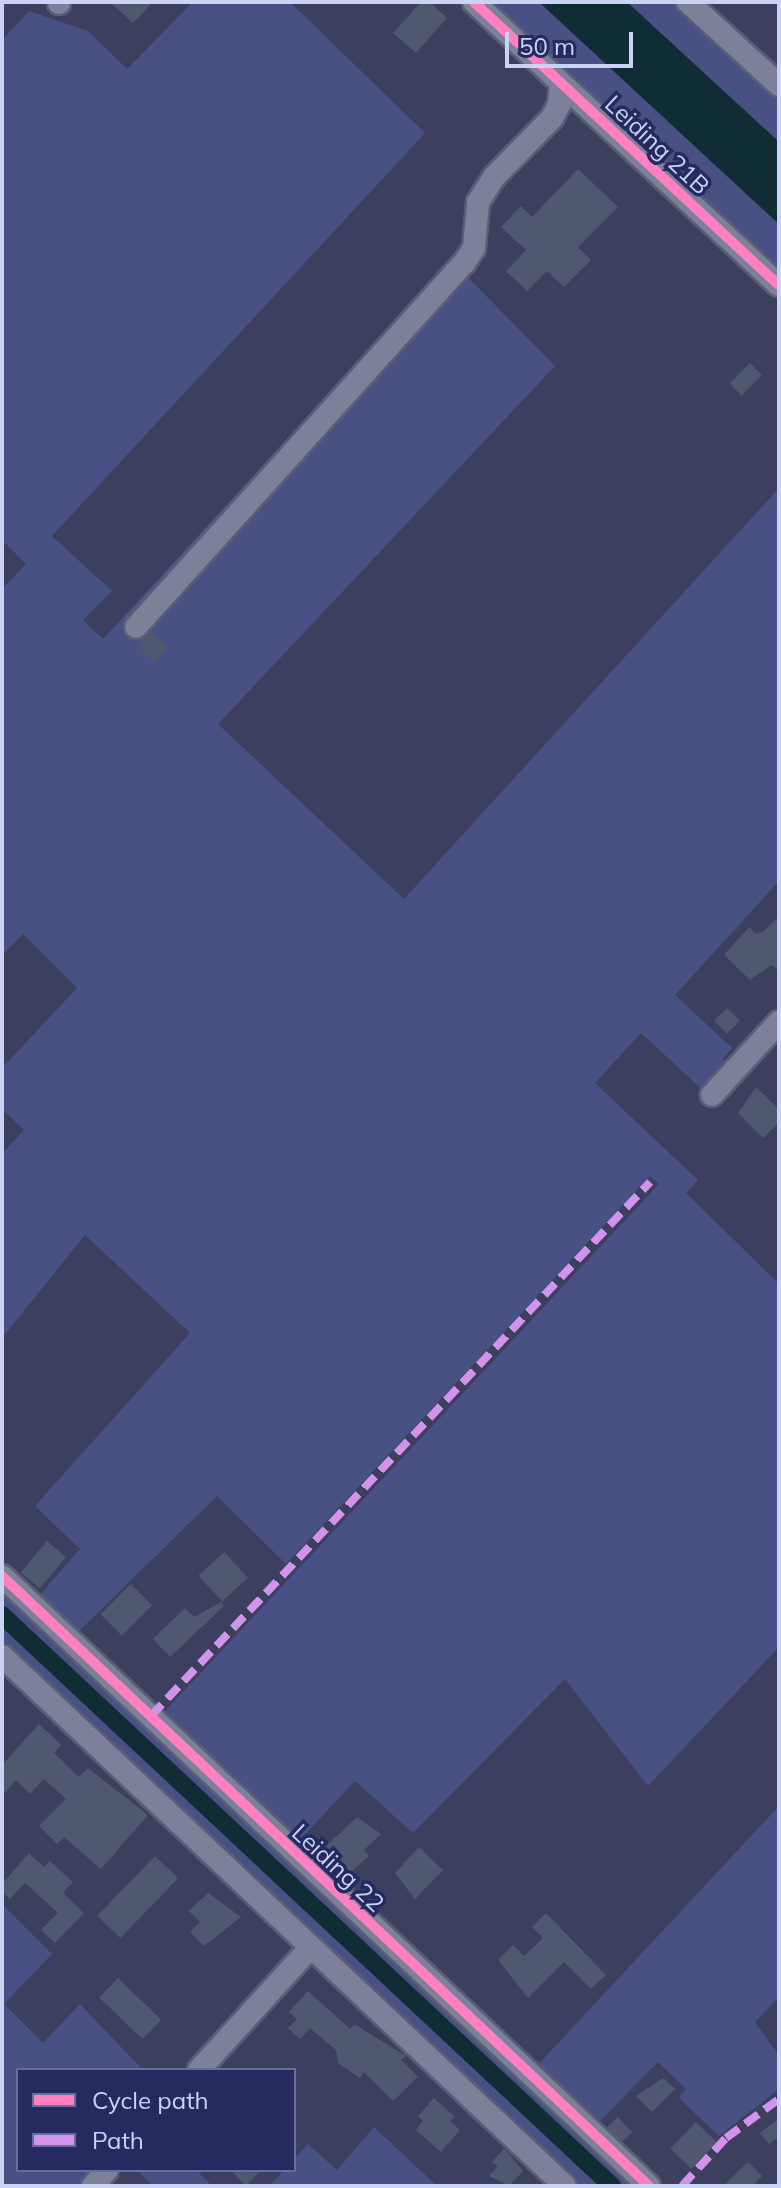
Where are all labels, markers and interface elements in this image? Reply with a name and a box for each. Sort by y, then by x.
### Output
scale bar [509,16,637,66]
text: 50 m [519,31,575,61]
street label: Leiding 21B [599,90,715,200]
street label: Leiding 22 [286,1818,390,1918]
legend [16,2068,296,2172]
text: Cycle path [92,2085,209,2115]
text: Path [92,2125,144,2155]

